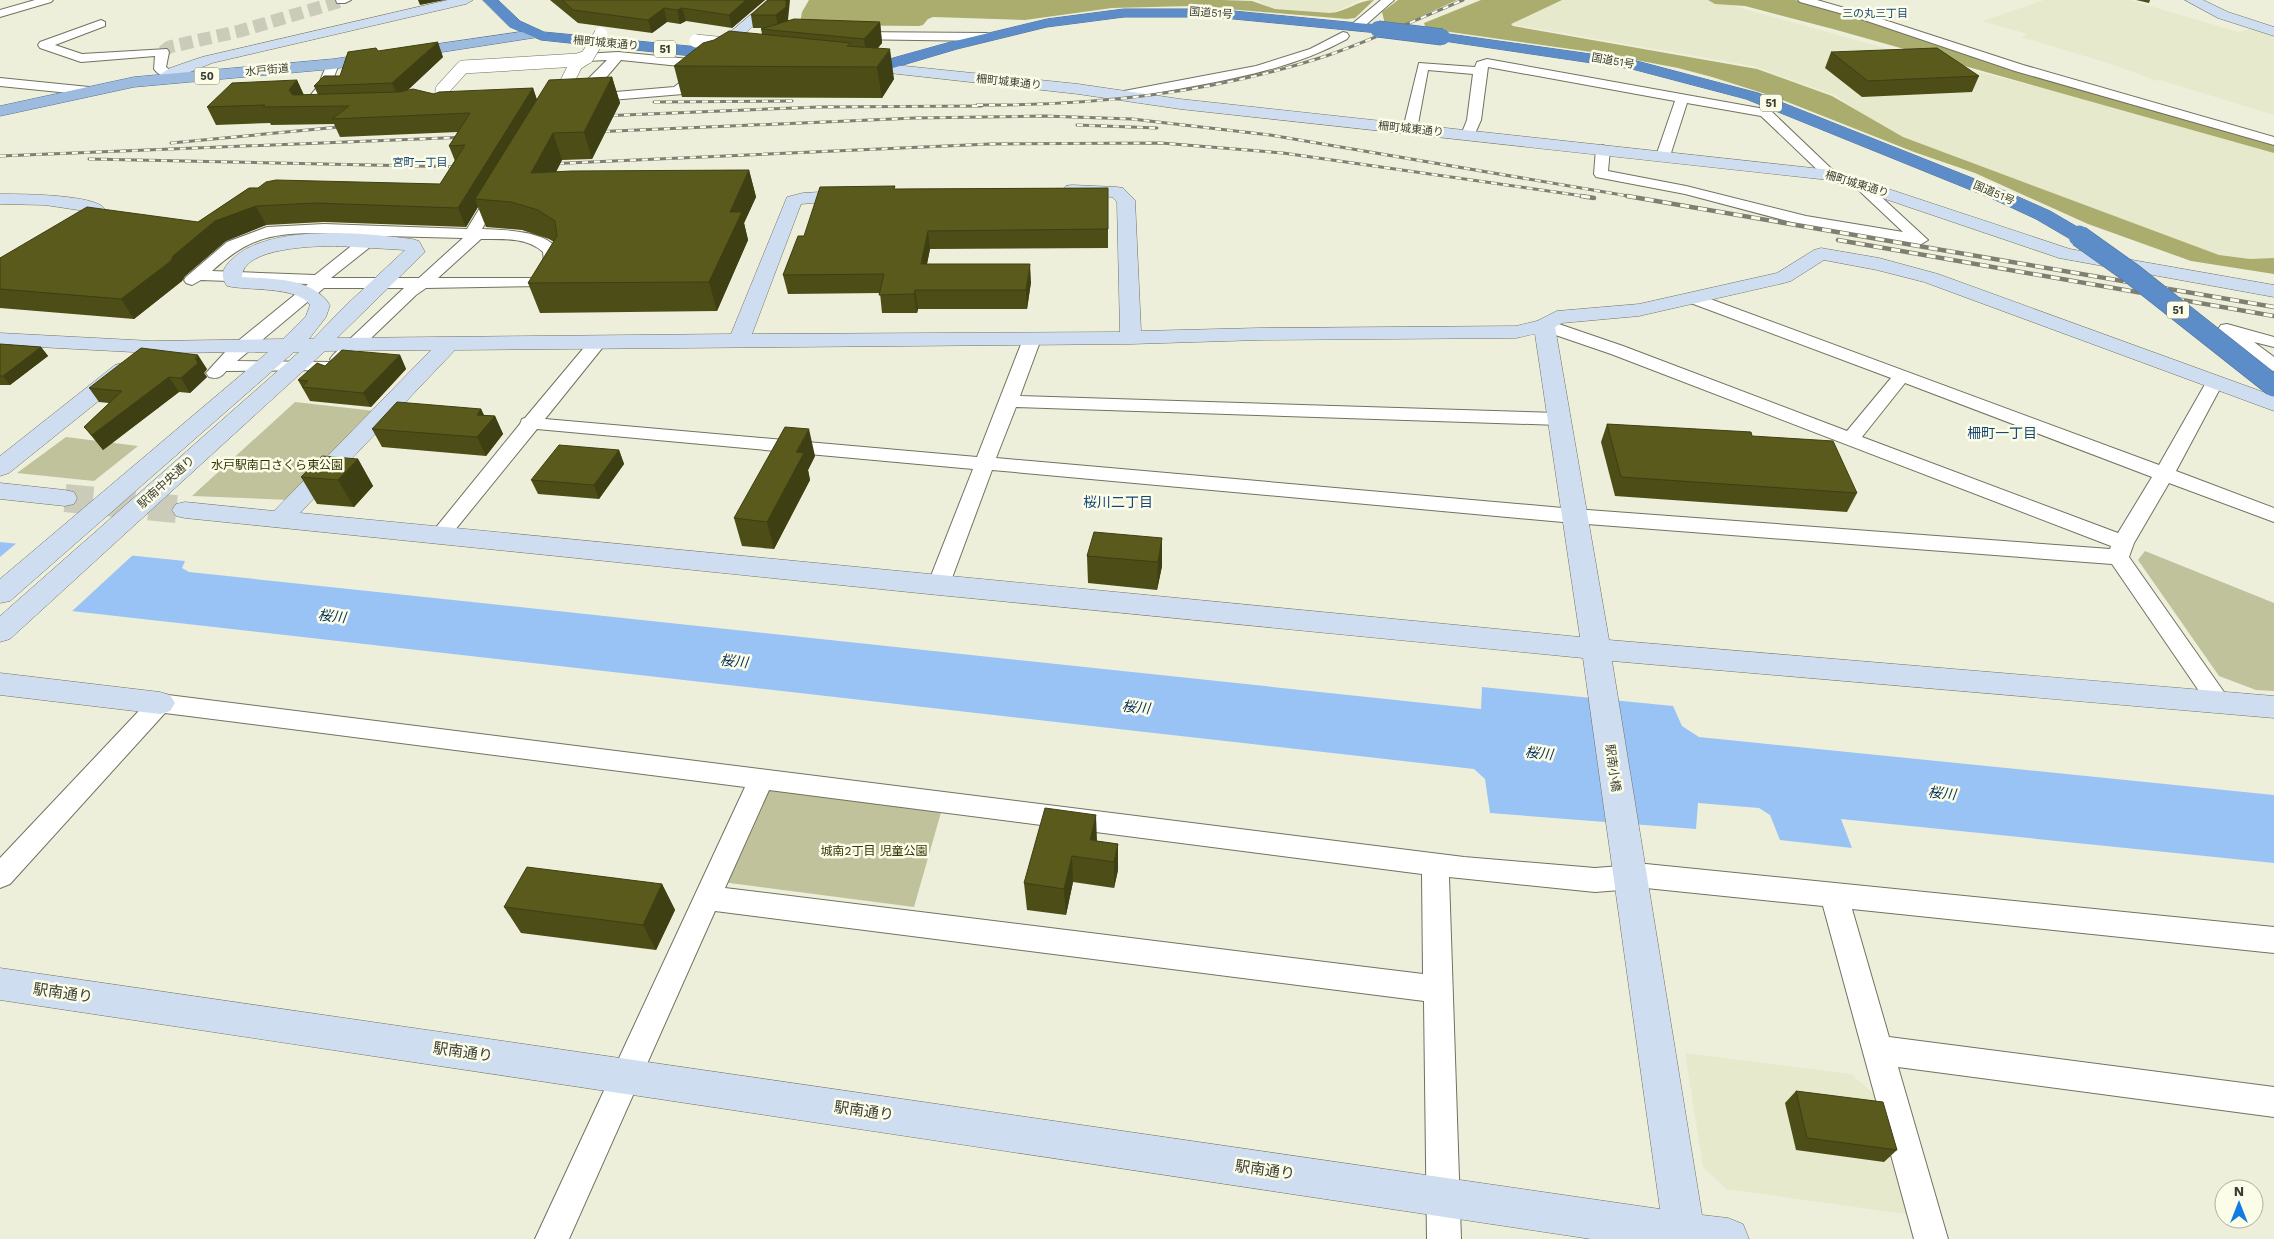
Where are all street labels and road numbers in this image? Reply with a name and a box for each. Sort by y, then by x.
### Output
street label: 国道51号 [1189,5,1233,21]
street label: 柵町城東通り [573,34,639,52]
road number: 51 [654,41,676,58]
street label: 国道51号 [1590,51,1636,71]
street label: 水戸街道 [245,62,289,78]
road number: 50 [194,68,220,84]
street label: 柵町城東通り [976,72,1042,92]
road number: 51 [1760,95,1782,112]
street label: 柵町城東通り [1378,119,1444,139]
street label: 柵町城東通り [1824,168,1890,200]
street label: 国道51号 [1971,178,2017,208]
road number: 51 [2167,302,2189,318]
street label: 駅南中央通り [135,453,197,511]
street label: 駅南小橋 [1603,743,1623,793]
street label: 駅南通り [32,980,94,1006]
street label: 駅南通り [432,1039,494,1065]
street label: 駅南通り [833,1098,895,1124]
street label: 駅南通り [1234,1157,1296,1183]

